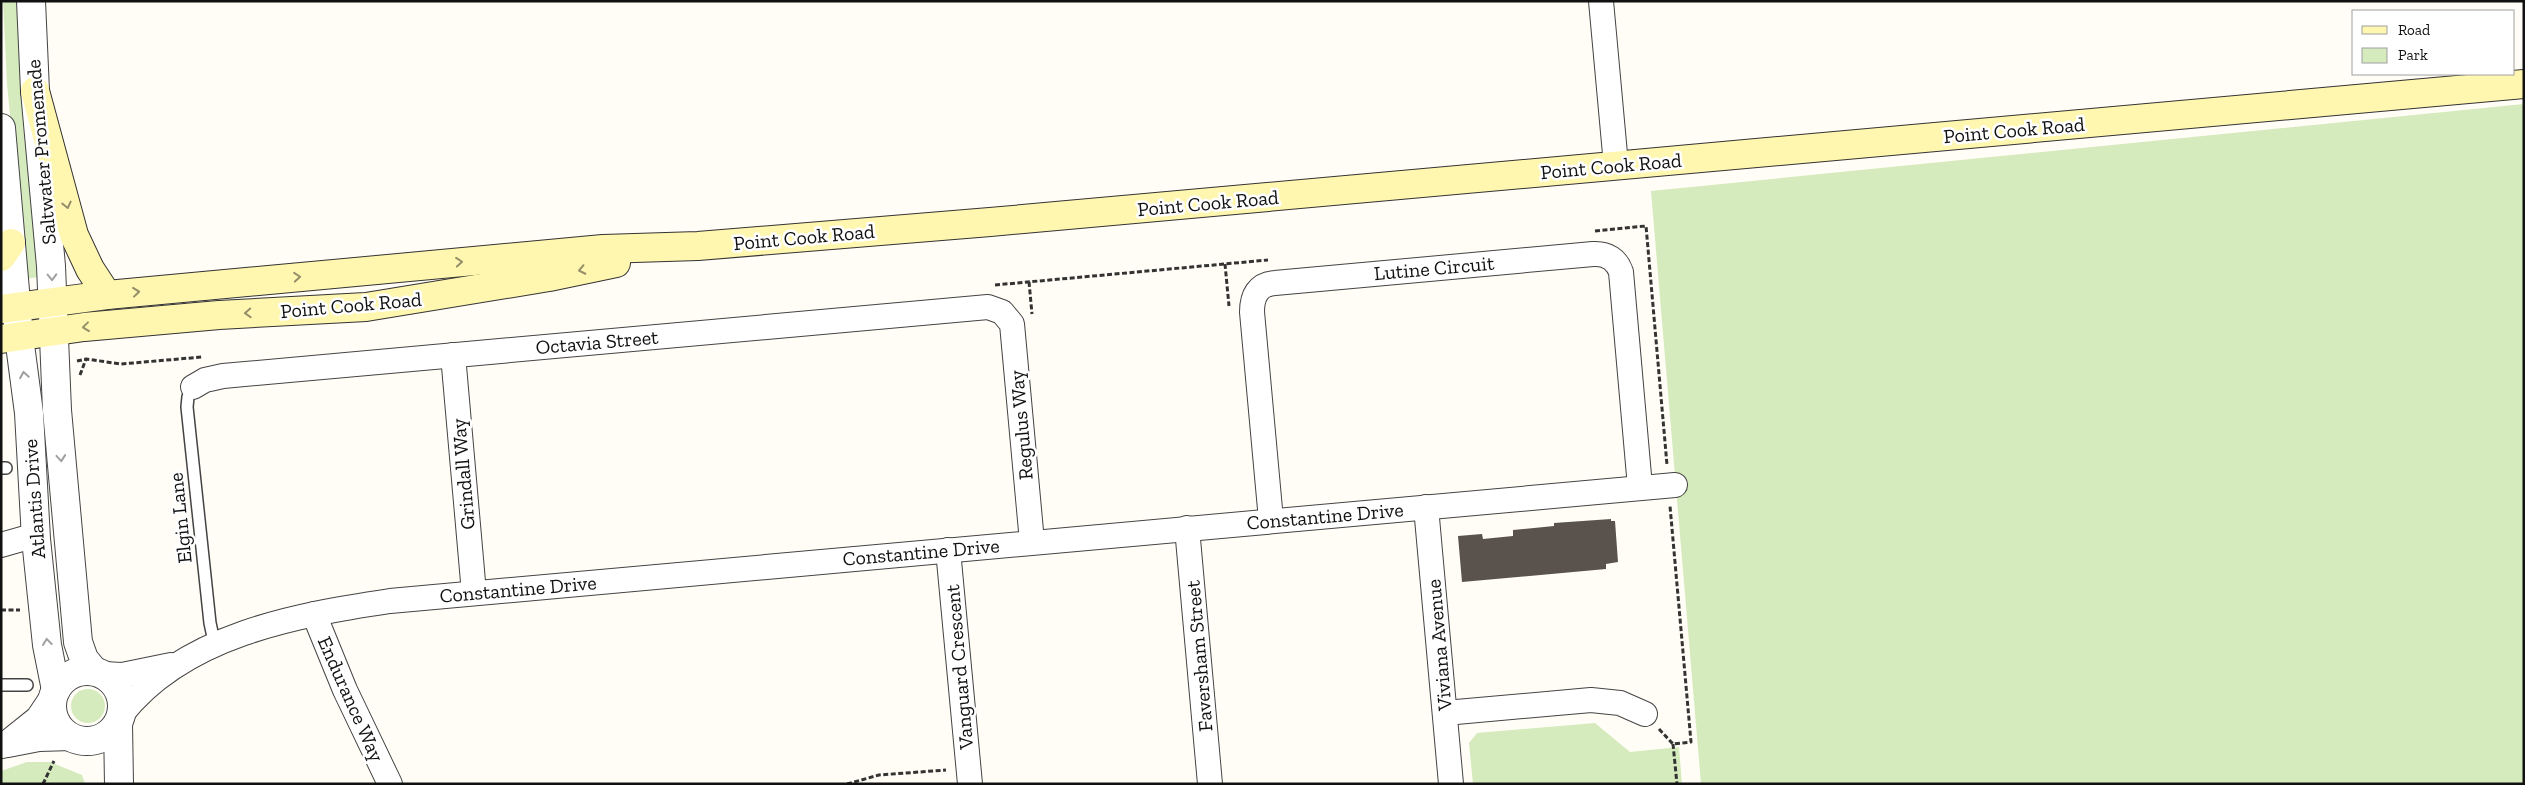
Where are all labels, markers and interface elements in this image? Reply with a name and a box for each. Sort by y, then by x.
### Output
legend [2352,10,2515,75]
text: Road [2398,21,2431,39]
text: Park [2398,46,2428,64]
street label: Saltwater Promenade [21,58,61,246]
street label: Point Cook Road [1942,112,2086,148]
street label: Point Cook Road [1539,148,1683,184]
street label: Point Cook Road [1136,185,1280,221]
one-way arrow [61,201,72,210]
street label: Point Cook Road [732,219,876,255]
street label: Lutine Circuit [1373,251,1496,285]
one-way arrow [456,257,464,268]
one-way arrow [578,264,586,275]
one-way arrow [294,272,302,283]
one-way arrow [46,273,57,281]
one-way arrow [132,287,140,298]
street label: Point Cook Road [279,287,423,323]
one-way arrow [244,308,252,319]
one-way arrow [82,321,90,332]
street label: Octavia Street [535,325,660,359]
street label: Regulus Way [1004,368,1038,481]
one-way arrow [20,371,30,380]
street label: Grindall Way [446,417,480,531]
street label: Atlantis Drive [18,438,50,560]
one-way arrow [56,455,67,463]
street label: Elgin Lane [163,471,197,565]
street label: Constantine Drive [1246,497,1404,535]
street label: Constantine Drive [842,533,1000,571]
street label: Constantine Drive [439,570,597,608]
street label: Viviana Avenue [1421,578,1457,713]
street label: Faversham Street [1180,579,1218,733]
street label: Vanguard Crescent [940,583,978,752]
street label: Endurance Way [313,633,390,766]
one-way arrow [42,638,52,646]

